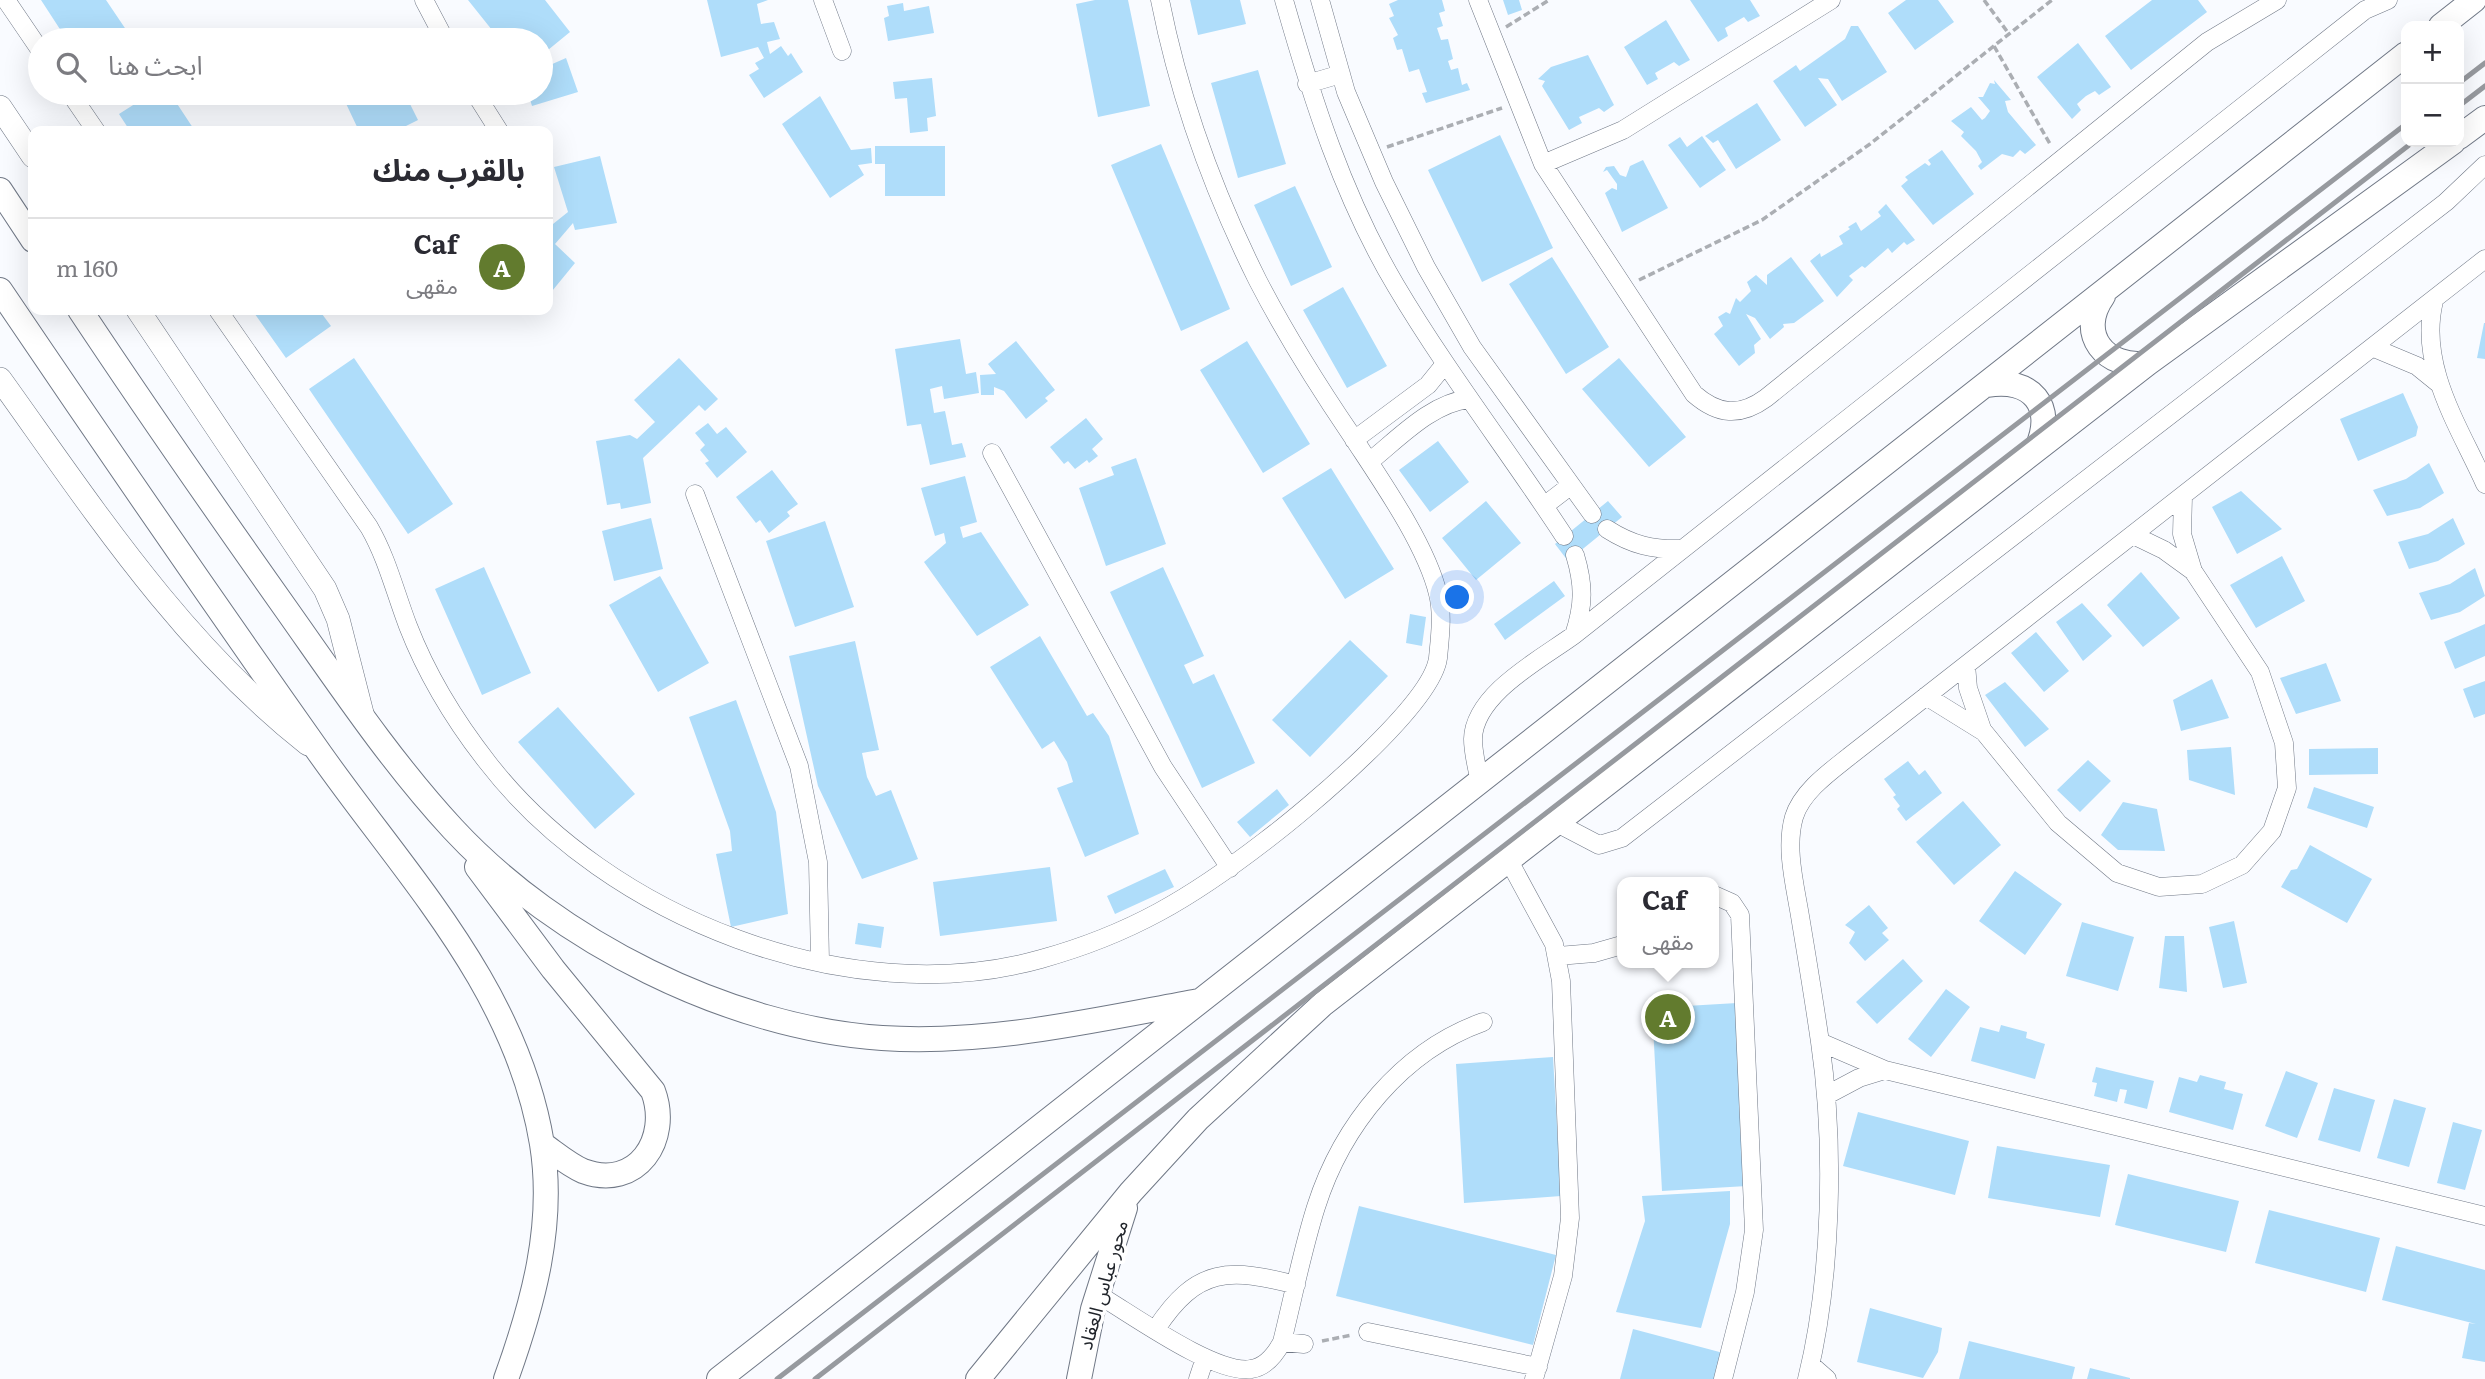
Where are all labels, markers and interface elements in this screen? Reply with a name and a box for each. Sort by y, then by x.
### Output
map controls [2401,21,2464,147]
button: + [2401,21,2464,84]
search box [28,28,553,105]
text: ابحث هنا [108,44,203,83]
icon: search [52,48,90,86]
button: − [2401,84,2464,147]
text: بالقرب منك [373,146,525,190]
text: Caf [414,223,458,262]
text: 160 m [56,250,118,284]
text: A [493,250,511,284]
text: مقهى [406,267,458,301]
your location [1440,580,1474,614]
popup [1617,877,1719,968]
text: Caf [1642,879,1686,918]
text: مقهى [1642,923,1694,957]
pin: A [1645,991,1691,1043]
street label: محور عباس العقاد [1070,1217,1134,1353]

